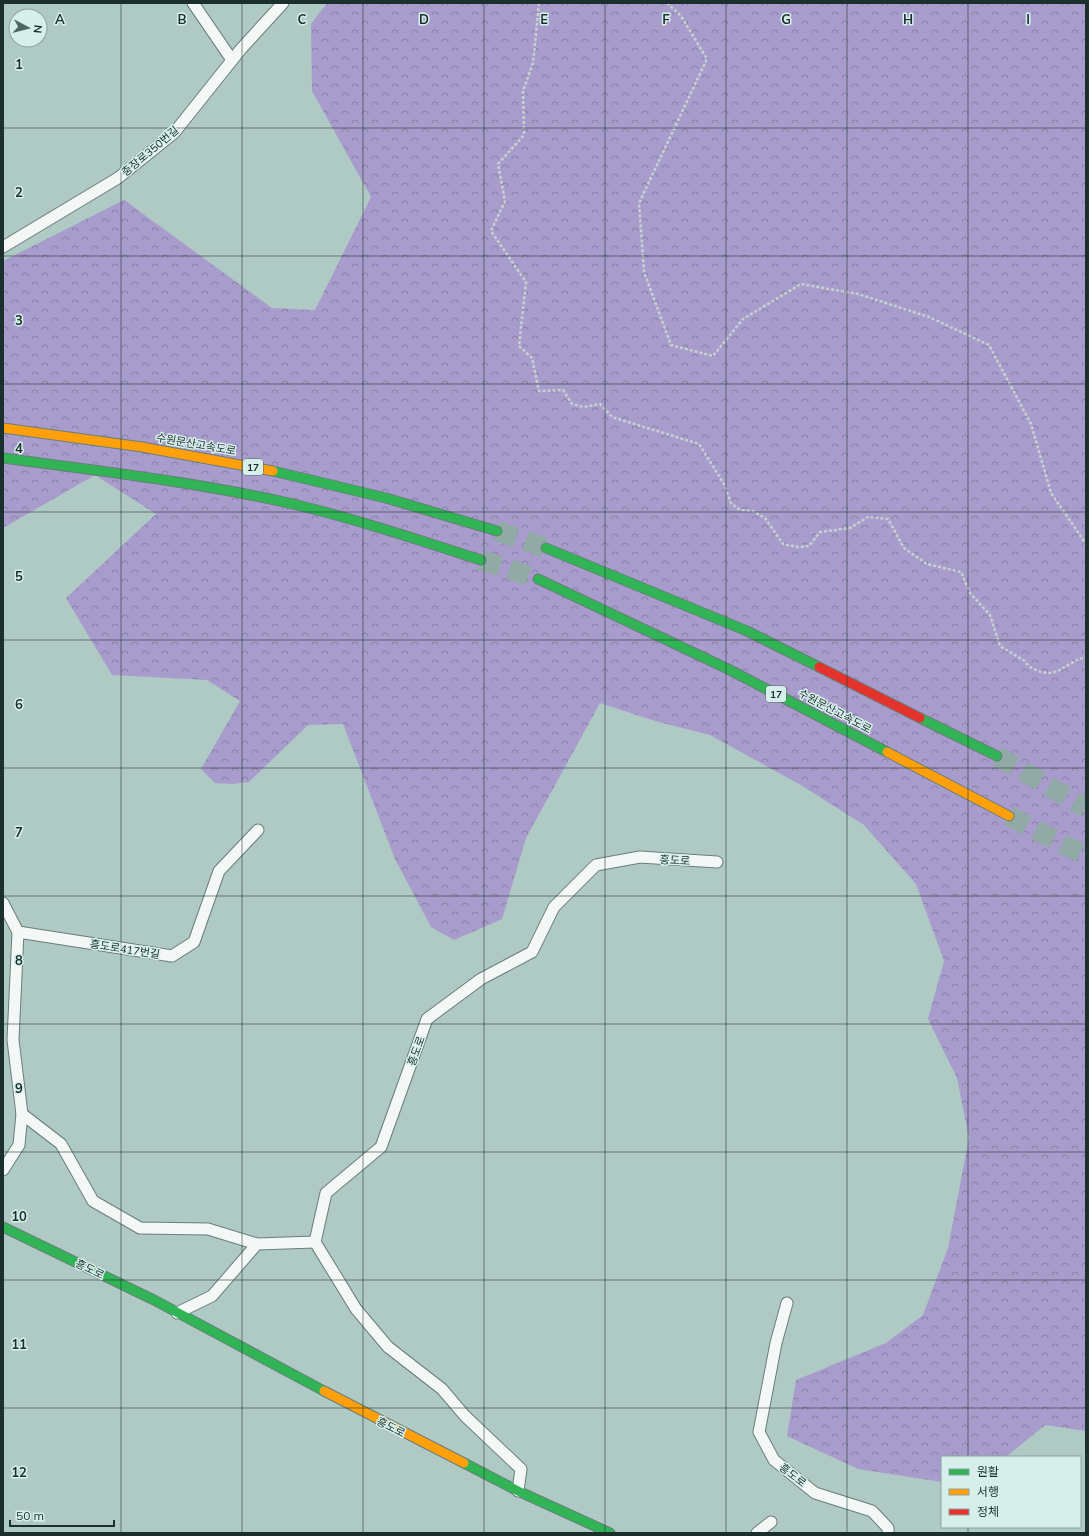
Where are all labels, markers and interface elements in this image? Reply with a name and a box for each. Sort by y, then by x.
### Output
north arrow [8,8,48,48]
text: A [55,11,65,27]
text: B [178,11,187,27]
text: C [298,11,307,27]
text: D [419,11,429,27]
text: E [540,11,548,27]
text: F [662,11,670,27]
text: G [781,11,791,27]
text: H [903,11,913,27]
text: I [1026,11,1030,27]
text: N [30,24,45,34]
text: 1 [15,56,23,72]
street label: 충장로350번길 [119,123,181,179]
text: 2 [15,184,23,200]
text: 3 [15,312,23,328]
street label: 수원문산고속도로 [155,430,237,458]
text: 4 [15,440,23,456]
road number: 17 [243,459,263,475]
text: 5 [15,568,23,584]
road number: 17 [766,686,786,702]
street label: 수원문산고속도로 [796,686,874,736]
text: 6 [15,696,23,712]
text: 7 [15,824,23,840]
street label: 흥도로 [659,852,691,868]
street label: 흥도로417번길 [89,937,161,961]
text: 8 [15,952,23,968]
street label: 흥도로 [404,1034,428,1068]
text: 9 [15,1080,23,1096]
text: 10 [11,1208,27,1224]
street label: 흥도로 [73,1256,107,1282]
text: 11 [11,1336,27,1352]
street label: 흥도로 [374,1414,408,1440]
legend [941,1456,1081,1528]
street label: 흥도로 [777,1460,809,1490]
text: 12 [11,1464,27,1480]
text: 원활 [977,1464,999,1479]
text: 서행 [977,1484,999,1499]
scale bar [10,1502,114,1528]
text: 정체 [977,1504,999,1519]
text: 50 m [16,1508,44,1523]

